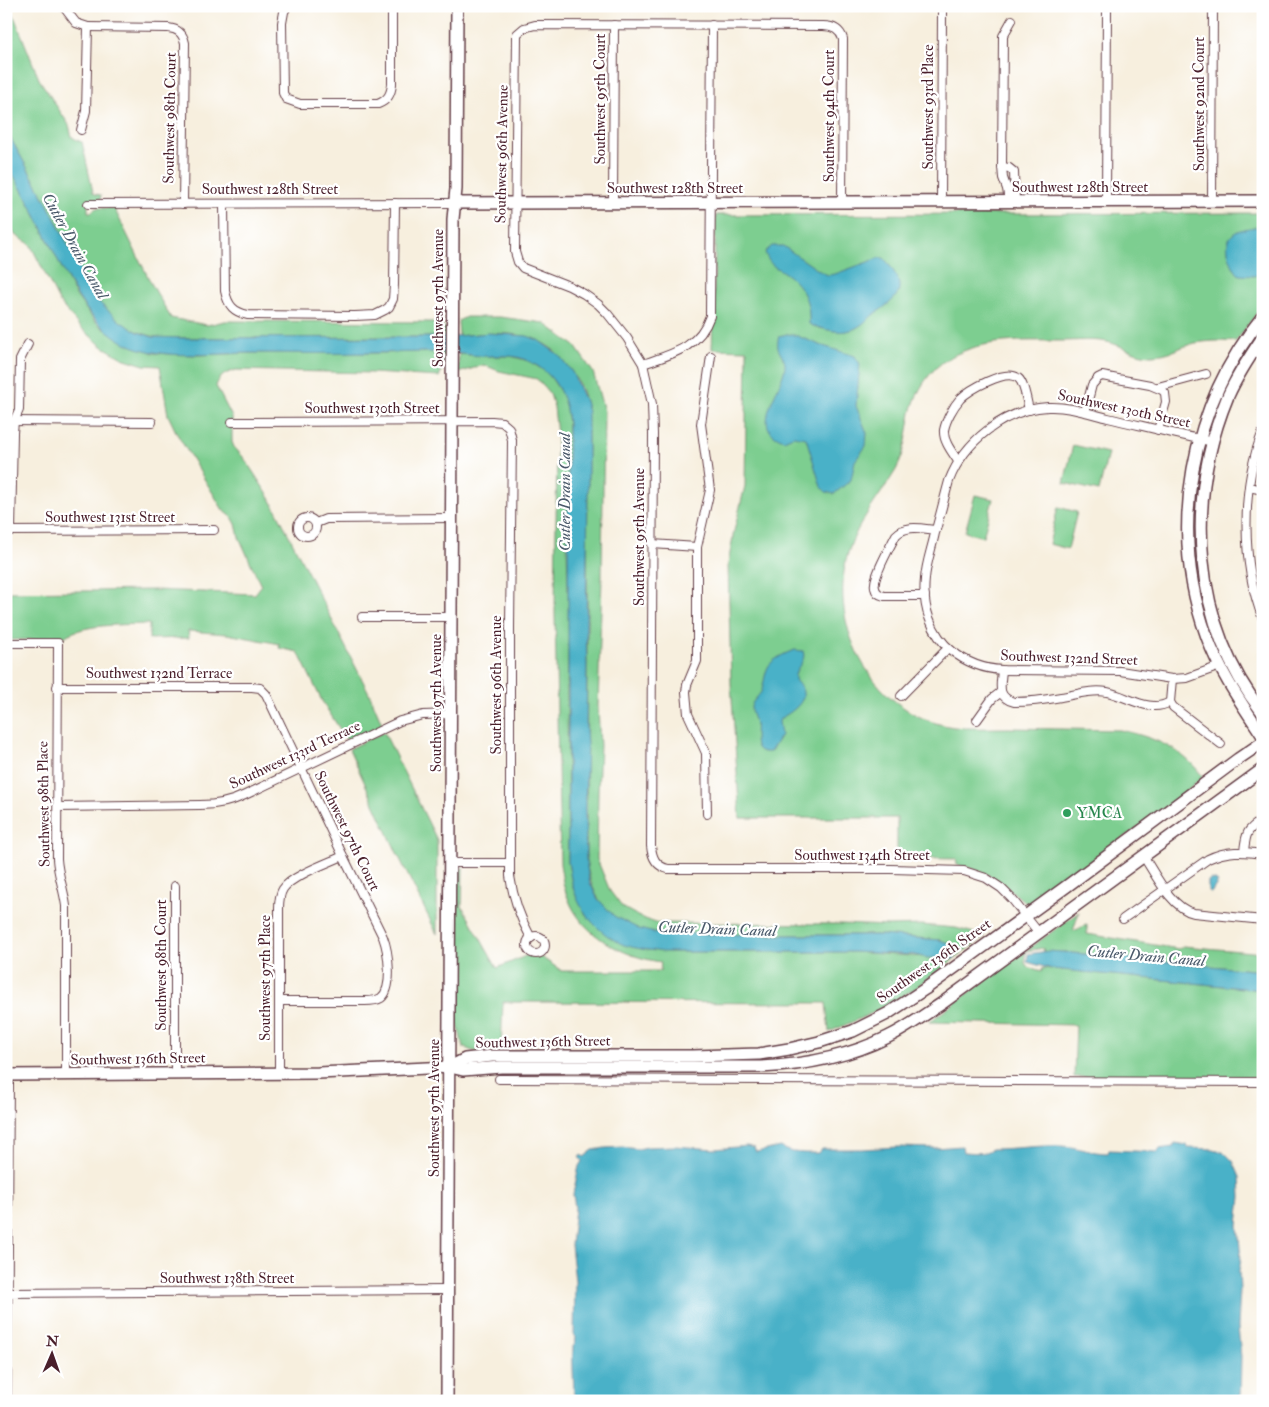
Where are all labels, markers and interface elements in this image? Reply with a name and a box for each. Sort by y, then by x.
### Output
street label: Southwest 95th Court [591,33,610,165]
street label: Southwest 92nd Court [1190,37,1209,171]
street label: Southwest 93rd Place [919,45,938,170]
street label: Southwest 94th Court [820,50,839,182]
street label: Southwest 98th Court [159,52,181,184]
street label: Southwest 96th Avenue [491,84,513,224]
street label: Southwest 128th Street [1012,178,1148,197]
street label: Southwest 128th Street [607,179,743,198]
street label: Southwest 128th Street [202,180,338,199]
water label: Cutler Drain Canal [38,189,113,304]
street label: Southwest 97th Avenue [429,229,448,367]
street label: Southwest 130th Street [1056,386,1192,432]
street label: Southwest 130th Street [304,399,440,418]
water label: Cutler Drain Canal [555,432,575,551]
street label: Southwest 95th Avenue [630,468,649,606]
street label: Southwest 131st Street [45,508,175,527]
street label: Southwest 96th Avenue [487,616,506,754]
street label: Southwest 97th Avenue [427,634,446,772]
street label: Southwest 132nd Street [1000,646,1138,670]
street label: Southwest 132nd Terrace [86,664,232,683]
street label: Southwest 133rd Terrace [226,716,364,794]
street label: Southwest 98th Place [33,741,55,867]
street label: Southwest 97th Court [310,768,384,894]
place label: YMCA [1077,804,1123,823]
marker: YMCA [1061,807,1073,819]
street label: Southwest 134th Street [794,846,930,865]
street label: Southwest 98th Court [152,899,171,1031]
street label: Southwest 136th Street [873,914,995,1008]
street label: Southwest 97th Place [256,915,275,1041]
water label: Cutler Drain Canal [658,917,778,941]
water label: Cutler Drain Canal [1086,941,1207,971]
street label: Southwest 136th Street [475,1031,611,1053]
street label: Southwest 97th Avenue [425,1039,444,1177]
street label: Southwest 136th Street [70,1048,206,1070]
street label: Southwest 138th Street [160,1269,294,1288]
north arrow [28,1330,78,1380]
text: N [45,1333,59,1350]

